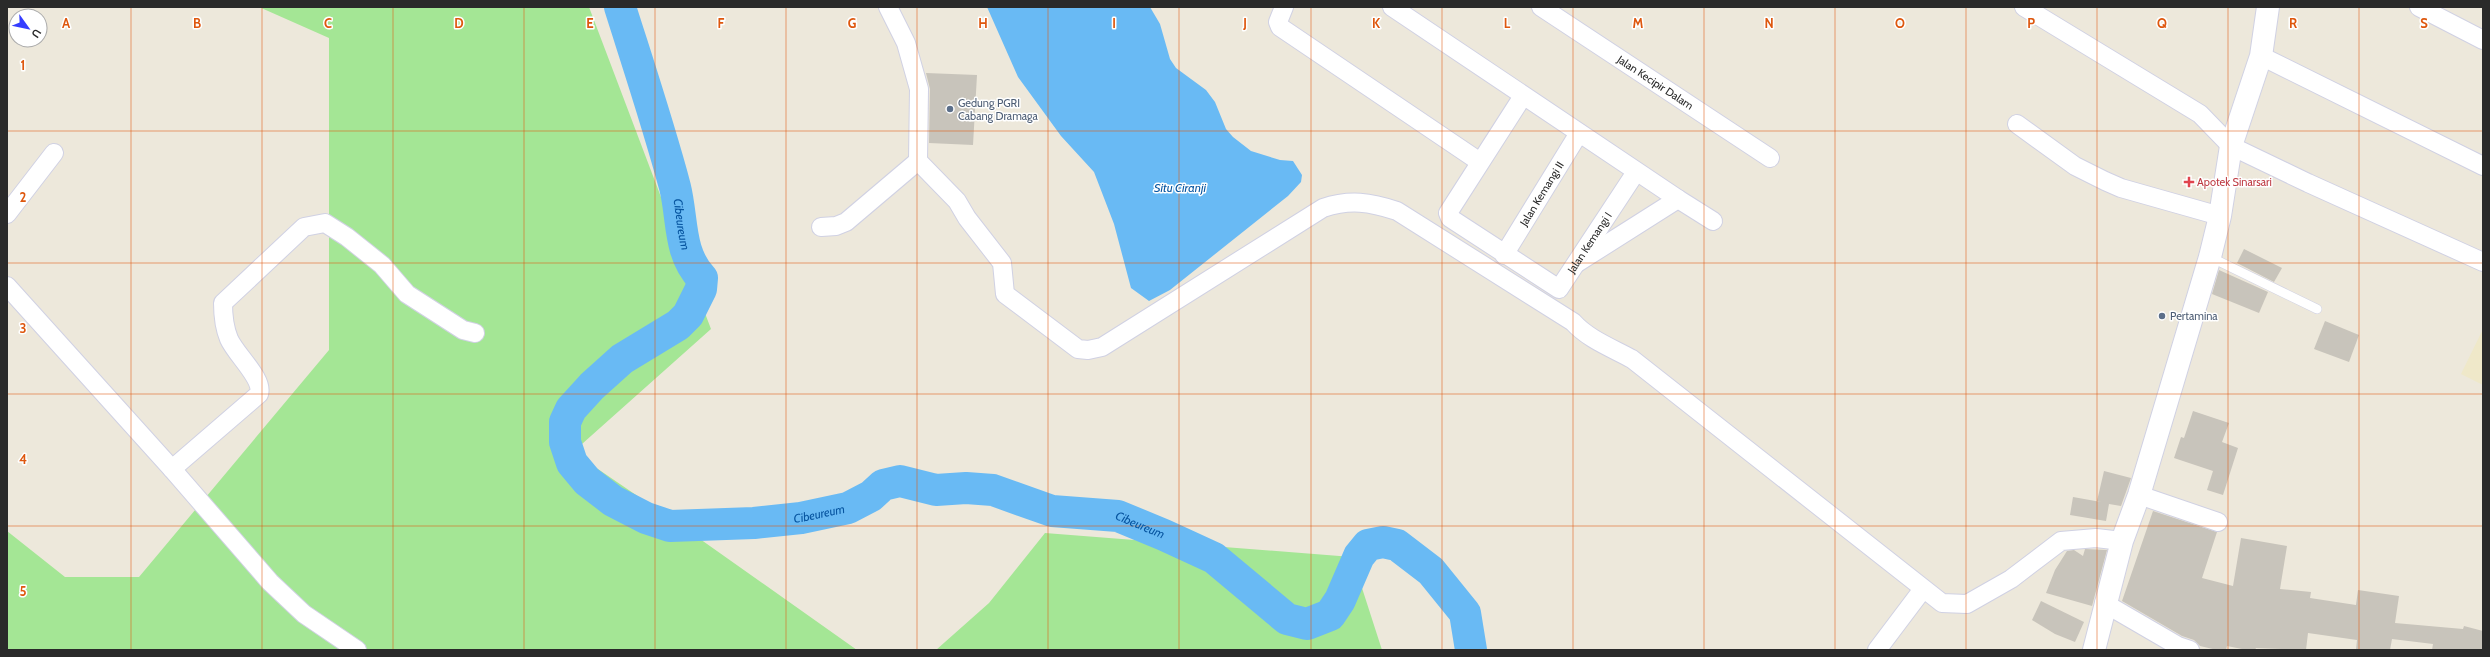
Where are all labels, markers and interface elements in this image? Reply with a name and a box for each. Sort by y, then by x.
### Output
north arrow [8,8,48,48]
text: A [62,15,71,31]
text: B [193,15,201,31]
text: C [324,15,332,31]
text: D [454,15,464,31]
text: E [586,15,594,31]
text: F [718,15,725,31]
text: G [848,15,857,31]
text: H [978,15,988,31]
text: I [1112,15,1116,31]
text: J [1242,15,1247,31]
text: K [1372,15,1381,31]
text: L [1504,15,1511,31]
text: M [1633,15,1644,31]
text: N [1764,15,1774,31]
text: O [1895,15,1905,31]
text: P [2027,15,2035,31]
text: Q [2157,15,2167,31]
text: R [2289,15,2297,31]
text: S [2420,15,2428,31]
text: U [28,26,44,41]
street label: Jalan Kecipir Dalam [1614,52,1696,113]
text: 1 [21,57,25,73]
place label: Gedung PGRI Cabang Dramaga [958,96,1039,123]
marker: Gedung PGRI Cabang Dramaga [945,104,955,114]
street label: Jalan Kemangi II [1516,159,1567,229]
place label: Apotek Sinarsari [2197,175,2272,189]
marker: Apotek Sinarsari [2184,177,2194,187]
water label: Situ Ciranji [1154,180,1206,195]
text: 2 [20,189,27,205]
water label: Cibeureum [670,197,694,252]
street label: Jalan Kemangi I [1564,209,1615,277]
place label: Pertamina [2170,309,2218,323]
marker: Pertamina [2157,311,2167,321]
text: 3 [19,320,27,336]
text: 4 [19,451,27,467]
water label: Cibeureum [793,501,846,526]
water label: Cibeureum [1113,508,1167,542]
text: 5 [20,583,27,599]

